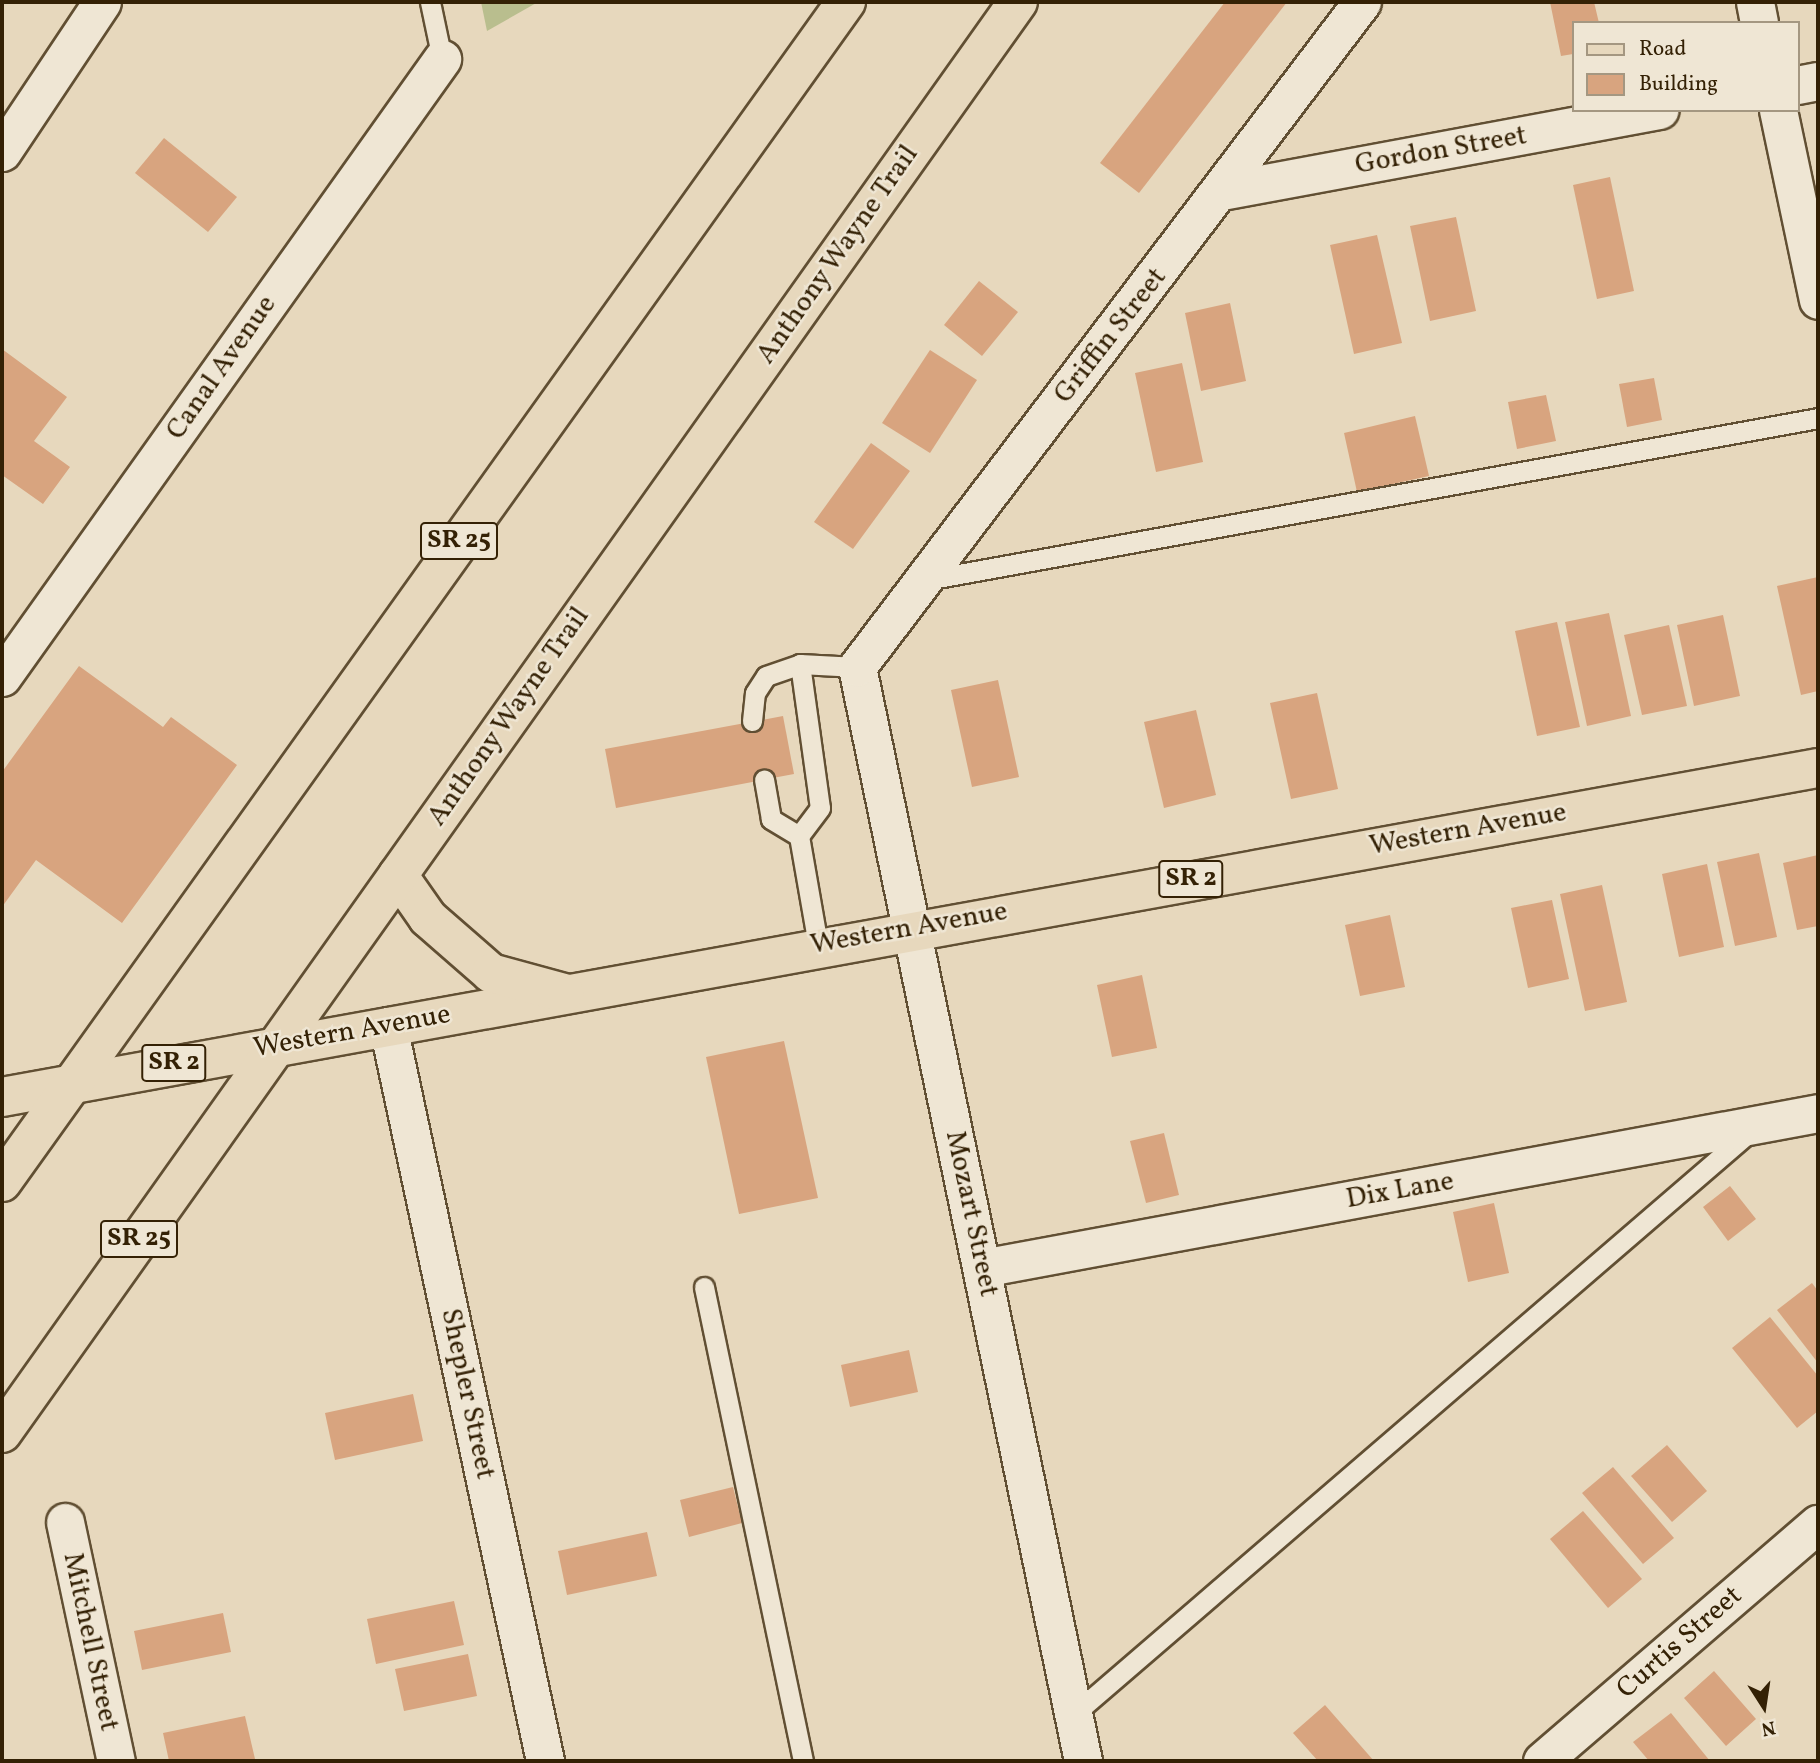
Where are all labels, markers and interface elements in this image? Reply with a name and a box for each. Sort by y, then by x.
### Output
legend [1572,21,1799,112]
text: Road [1639,35,1686,64]
text: Building [1639,70,1718,99]
street label: Gordon Street [1353,119,1529,183]
street label: Anthony Wayne Trail [749,138,927,372]
street label: Griffin Street [1048,261,1174,411]
street label: Canal Avenue [160,289,284,447]
road number: SR 25 [419,519,499,564]
street label: Anthony Wayne Trail [420,600,598,834]
street label: Western Avenue [1367,796,1569,864]
road number: SR 2 [1158,856,1224,902]
street label: Western Avenue [808,895,1010,963]
street label: Western Avenue [251,998,453,1066]
road number: SR 2 [141,1040,207,1086]
street label: Mozart Street [937,1128,1005,1300]
street label: Dix Lane [1344,1165,1456,1217]
road number: SR 25 [99,1216,179,1262]
street label: Shepler Street [433,1306,501,1482]
street label: Mitchell Street [55,1550,125,1734]
street label: Curtis Street [1610,1579,1750,1707]
north arrow [1729,1672,1799,1742]
text: N [1759,1713,1778,1742]

